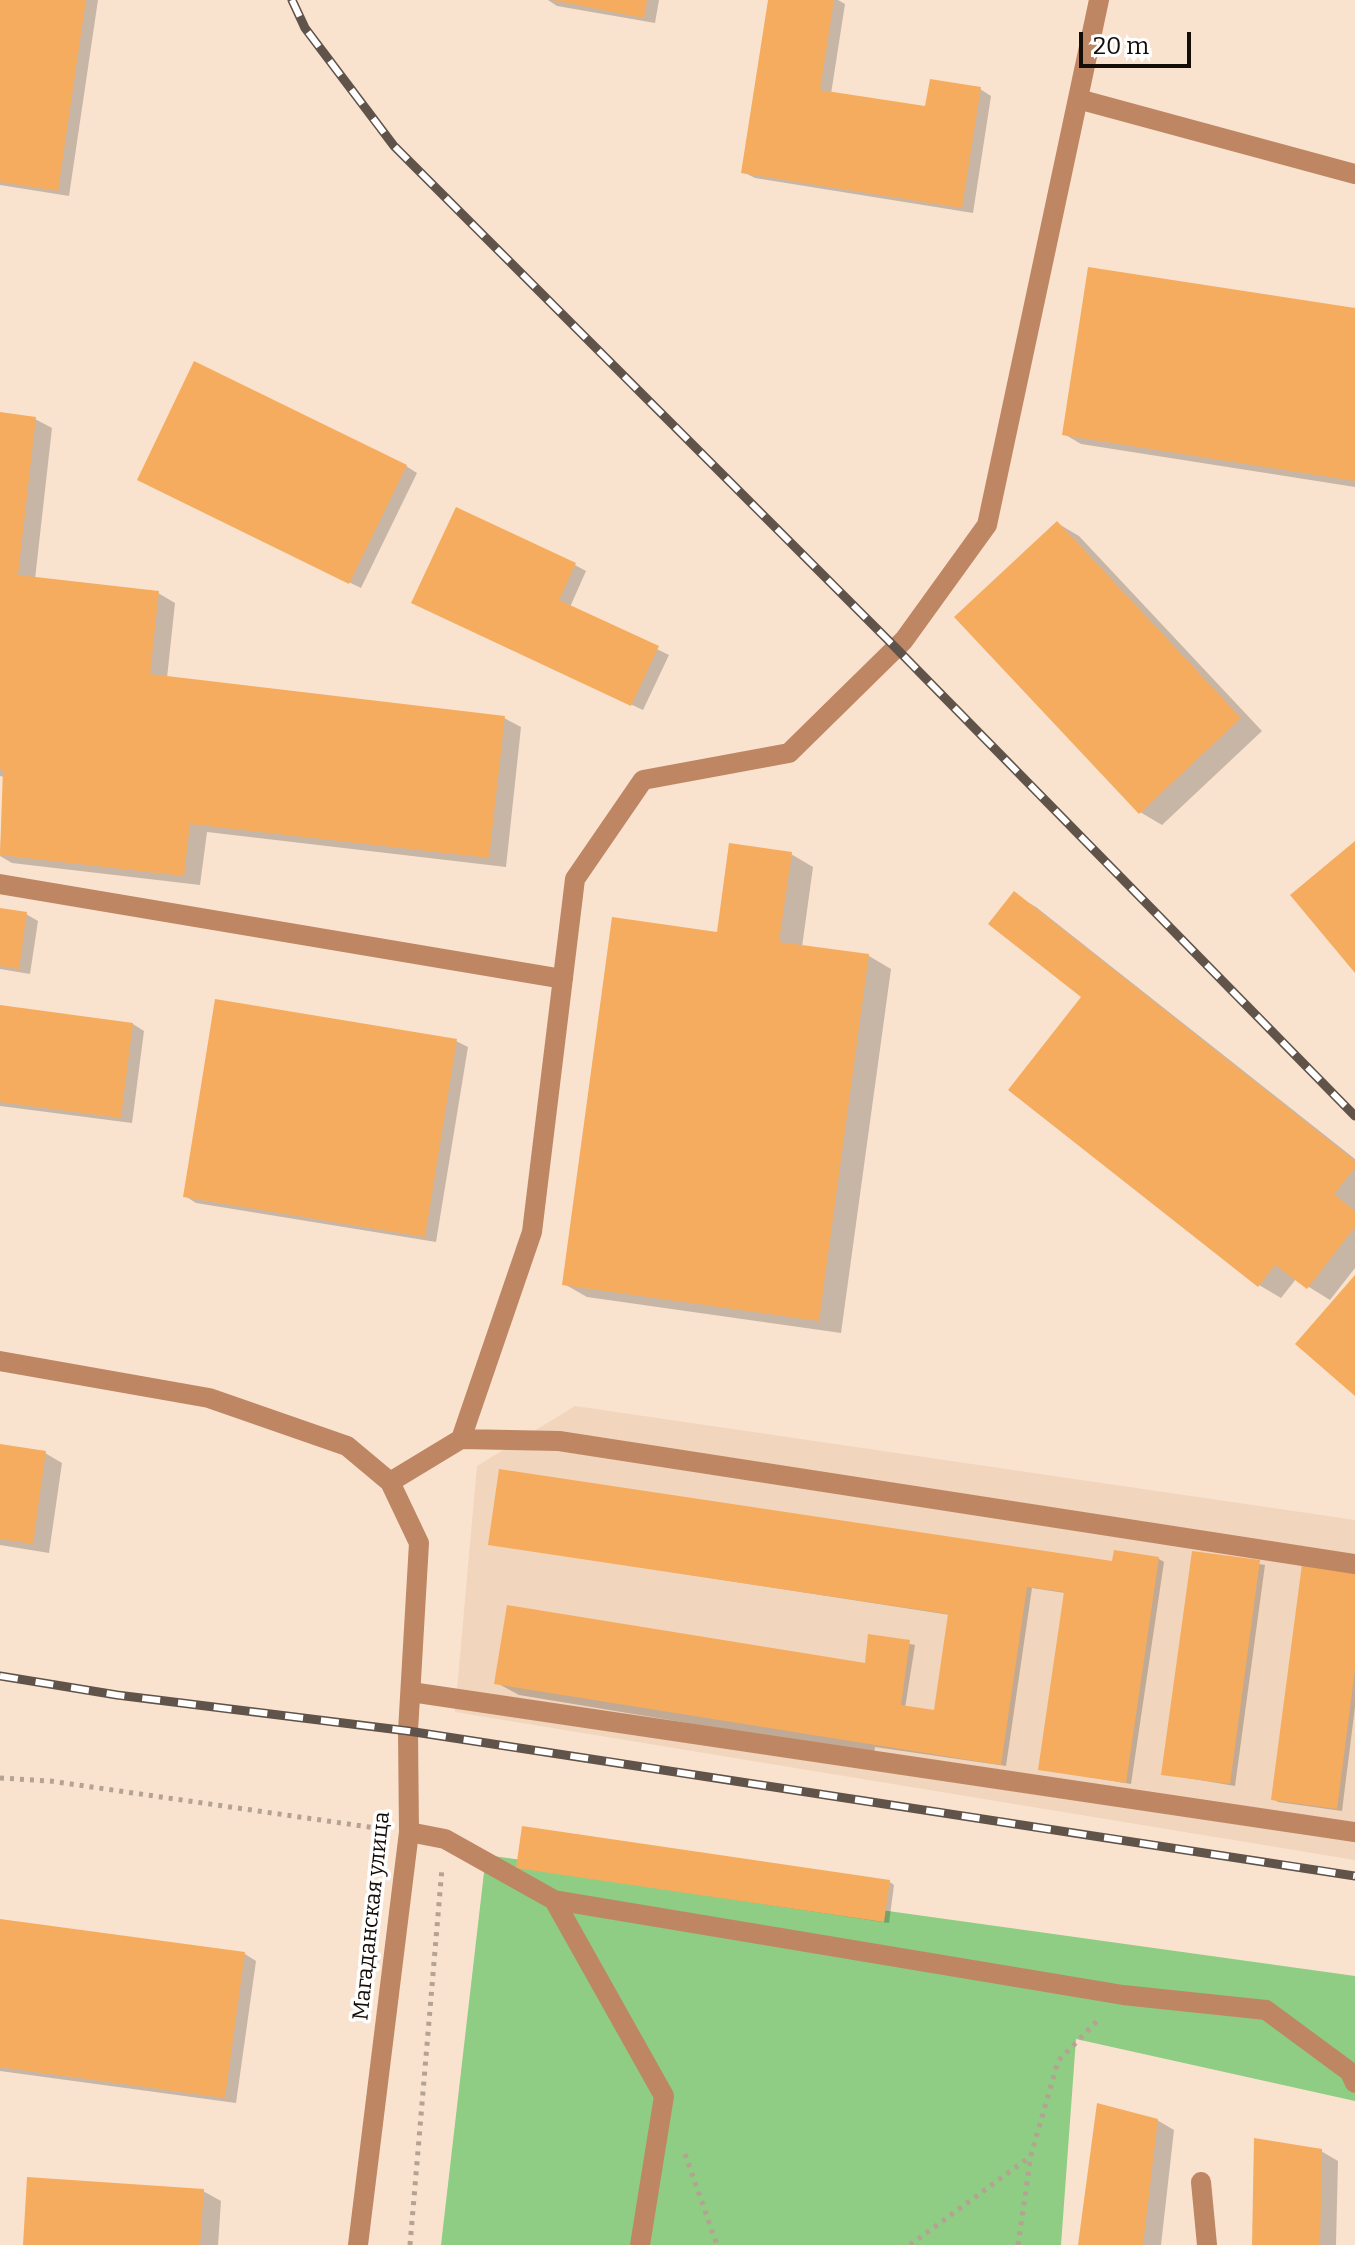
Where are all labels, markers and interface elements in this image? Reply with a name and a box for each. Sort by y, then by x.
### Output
scale bar [1083,16,1195,66]
text: 20 m [1093,32,1149,60]
street label: Магаданская улица [348,1810,396,2022]

